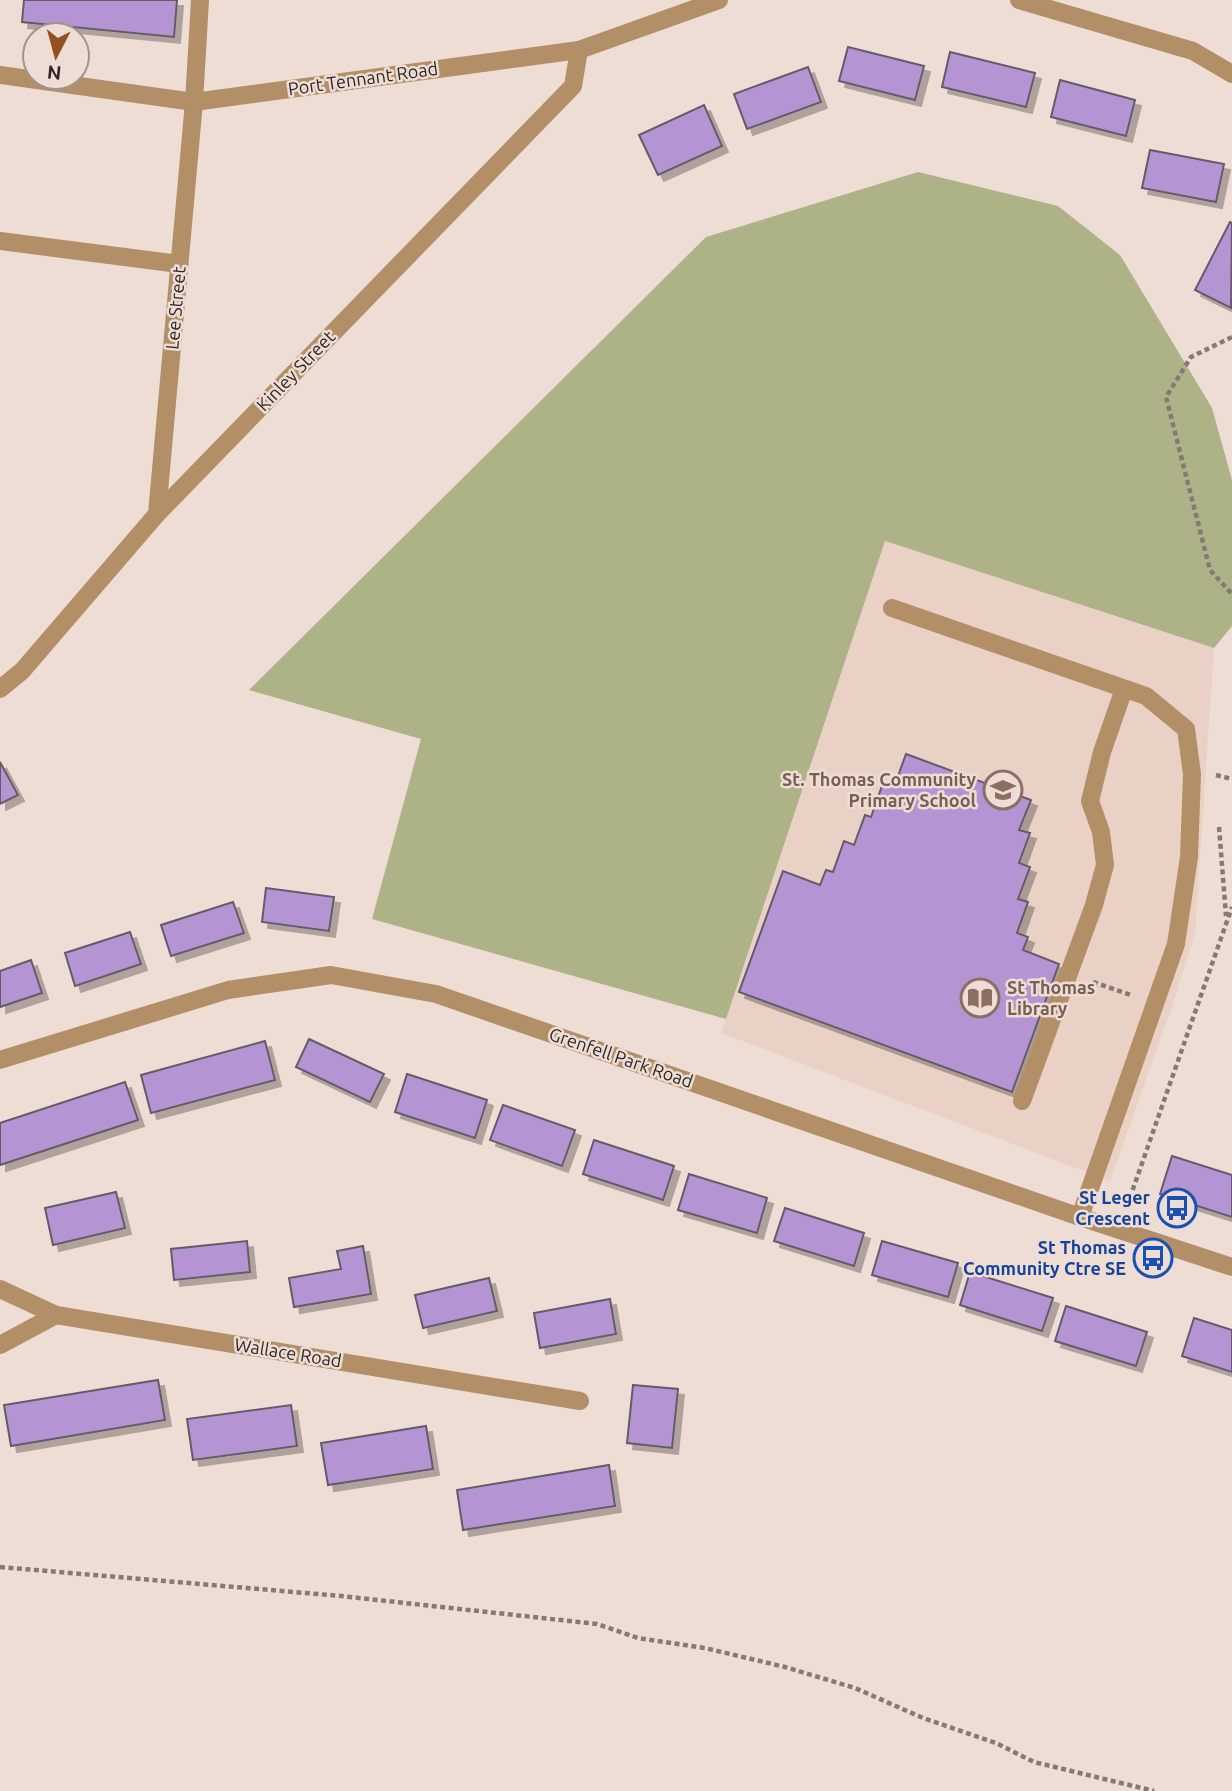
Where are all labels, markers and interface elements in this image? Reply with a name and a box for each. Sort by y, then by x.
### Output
north arrow [21,21,91,91]
street label: Port Tennant Road [287,58,439,98]
text: N [46,61,62,85]
street label: Lee Street [161,265,189,350]
street label: Kinley Street [252,326,338,415]
place label: St. Thomas Community Primary School [782,769,977,810]
school or university icon: St. Thomas Community Primary School [982,769,1024,811]
library icon: St Thomas Library [959,977,1001,1019]
place label: St Thomas Library [1007,977,1095,1018]
street label: Grenfell Park Road [547,1023,696,1091]
place label: St Leger Crescent [1075,1187,1151,1228]
bus stop icon: St Leger Crescent [1156,1187,1198,1229]
place label: St Thomas Community Ctre SE [963,1237,1126,1278]
bus stop icon: St Thomas Community Ctre SE [1132,1237,1174,1279]
street label: Wallace Road [233,1334,343,1370]

